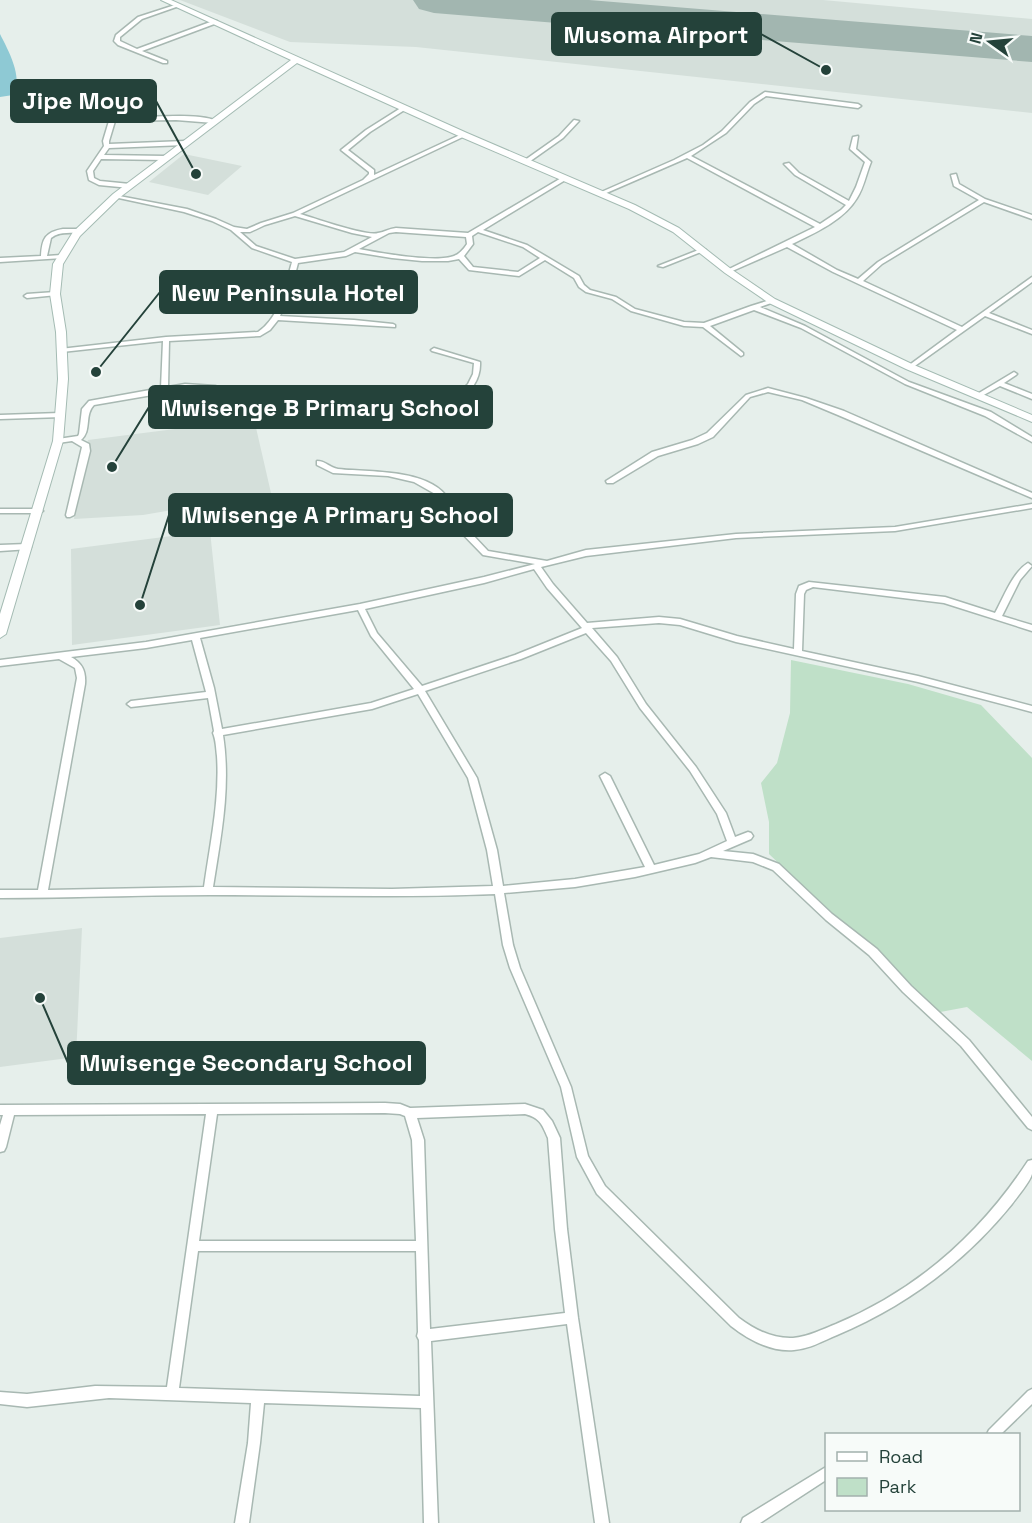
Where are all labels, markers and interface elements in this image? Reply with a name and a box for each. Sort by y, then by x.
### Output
north arrow [960,12,1020,72]
callout: Musoma Airport [552,13,761,55]
text: Musoma Airport [564,19,748,50]
text: N [964,30,988,46]
callout: Jipe Moyo [11,80,156,122]
text: Jipe Moyo [22,85,144,116]
callout: New Peninsula Hotel [160,271,417,313]
text: New Peninsula Hotel [171,277,405,308]
callout: Mwisenge B Primary School [149,386,492,428]
text: Mwisenge B Primary School [160,392,480,423]
callout: Mwisenge A Primary School [169,494,512,536]
text: Mwisenge A Primary School [181,499,499,530]
callout: Mwisenge Secondary School [68,1042,425,1084]
text: Mwisenge Secondary School [79,1047,413,1078]
legend [825,1433,1020,1511]
text: Road [879,1445,923,1468]
text: Park [879,1475,917,1498]

